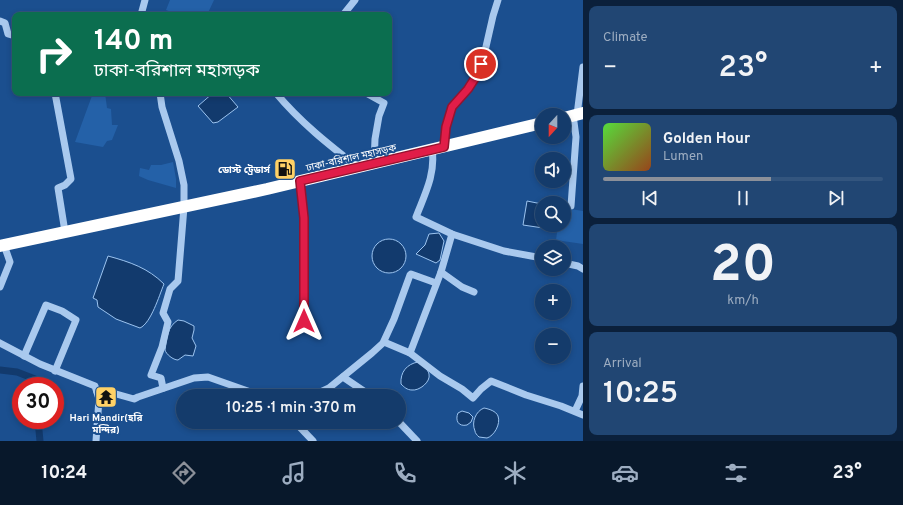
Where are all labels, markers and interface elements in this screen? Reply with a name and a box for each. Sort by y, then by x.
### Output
text: 140 m [94,24,173,60]
icon: right [28,28,80,80]
text: Climate [603,30,648,46]
pin [464,47,498,81]
text: 23° [719,50,767,87]
icon: arrive [470,53,492,75]
text: − [603,55,617,82]
text: + [869,55,883,82]
text: ঢাকা-বরিশাল মহাসড়ক [94,60,260,83]
north arrow [535,108,571,144]
map controls [535,108,571,364]
text: Golden Hour [663,130,750,149]
street label: ঢাকা-বরিশাল মহাসড়ক [304,142,399,175]
text: Lumen [663,149,703,165]
button: sound [535,152,571,188]
fuel station icon: ডোস্ট ট্রেডার্স [272,156,298,182]
place label: ডোস্ট ট্রেডার্স [218,164,271,177]
icon: previous [639,187,661,209]
icon: pause [732,187,754,209]
icon: next [825,187,847,209]
button: search [535,196,571,232]
text: 20 [710,234,776,300]
button: layers [535,240,571,276]
button: + [535,284,571,320]
text: km/h [727,293,759,309]
position arrow [283,300,325,342]
button: − [535,328,571,364]
text: Arrival [603,356,642,372]
text: 10:25 [603,376,678,413]
speed limit sign: 30 [12,377,64,429]
temple icon: Hari Mandir(হরি মন্দির) [93,384,119,410]
text: 10:25 · 1 min · 370 m [226,399,356,418]
place label: Hari Mandir(হরি মন্দির) [70,412,143,437]
icon: directions [170,459,198,487]
icon: music [280,459,308,487]
icon: phone [391,459,419,487]
icon: climate [501,459,529,487]
icon: car [611,459,639,487]
icon: filters [722,459,750,487]
text: 10:24 [41,462,87,485]
text: 23° [832,462,862,485]

